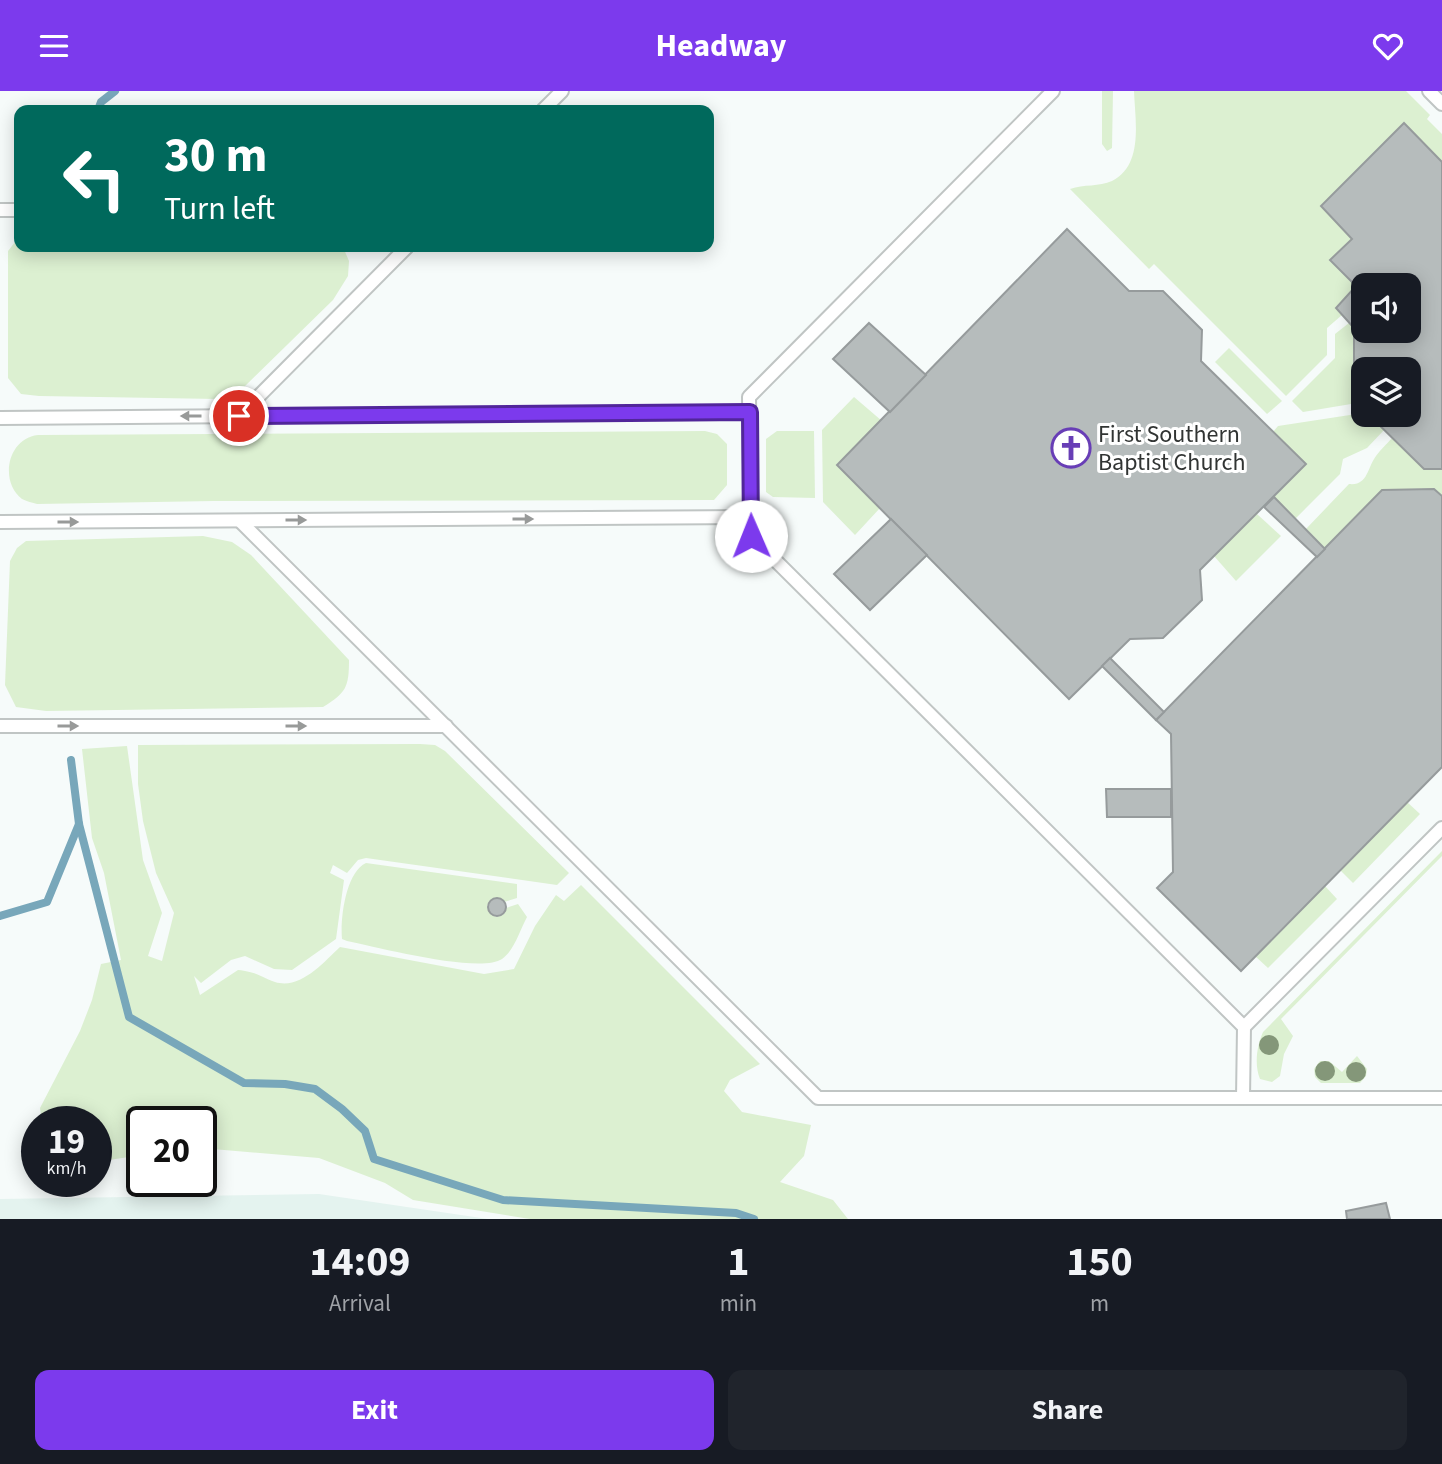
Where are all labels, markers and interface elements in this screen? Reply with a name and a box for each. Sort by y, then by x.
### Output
text: Headway [655,23,787,69]
icon: menu [35,27,73,65]
icon: heart [1369,27,1407,65]
text: 30 m [164,121,268,191]
icon: left [49,133,140,224]
text: Turn left [164,186,275,232]
map controls [1351,273,1421,427]
button: sound [1351,273,1421,343]
button: layers [1351,357,1421,427]
pin [209,386,269,446]
icon: arrive [220,397,258,435]
one-way arrow [180,411,202,422]
place label: First Southern Baptist Church [1098,417,1246,480]
church icon: First Southern Baptist Church [1050,427,1092,469]
position arrow [714,499,788,573]
one-way arrow [512,513,534,525]
one-way arrow [285,515,307,526]
one-way arrow [57,516,79,528]
one-way arrow [57,720,79,732]
one-way arrow [285,720,307,732]
speed limit sign: 20 [126,1106,217,1197]
text: 19 [48,1117,85,1167]
text: km/h [47,1156,86,1181]
text: 14:09 [309,1232,411,1292]
text: 1 [727,1232,749,1292]
text: 150 [1066,1232,1133,1292]
text: Arrival [329,1287,391,1320]
text: min [720,1287,757,1320]
text: m [1090,1287,1109,1320]
button: Exit [35,1370,714,1450]
button: Share [728,1370,1407,1450]

